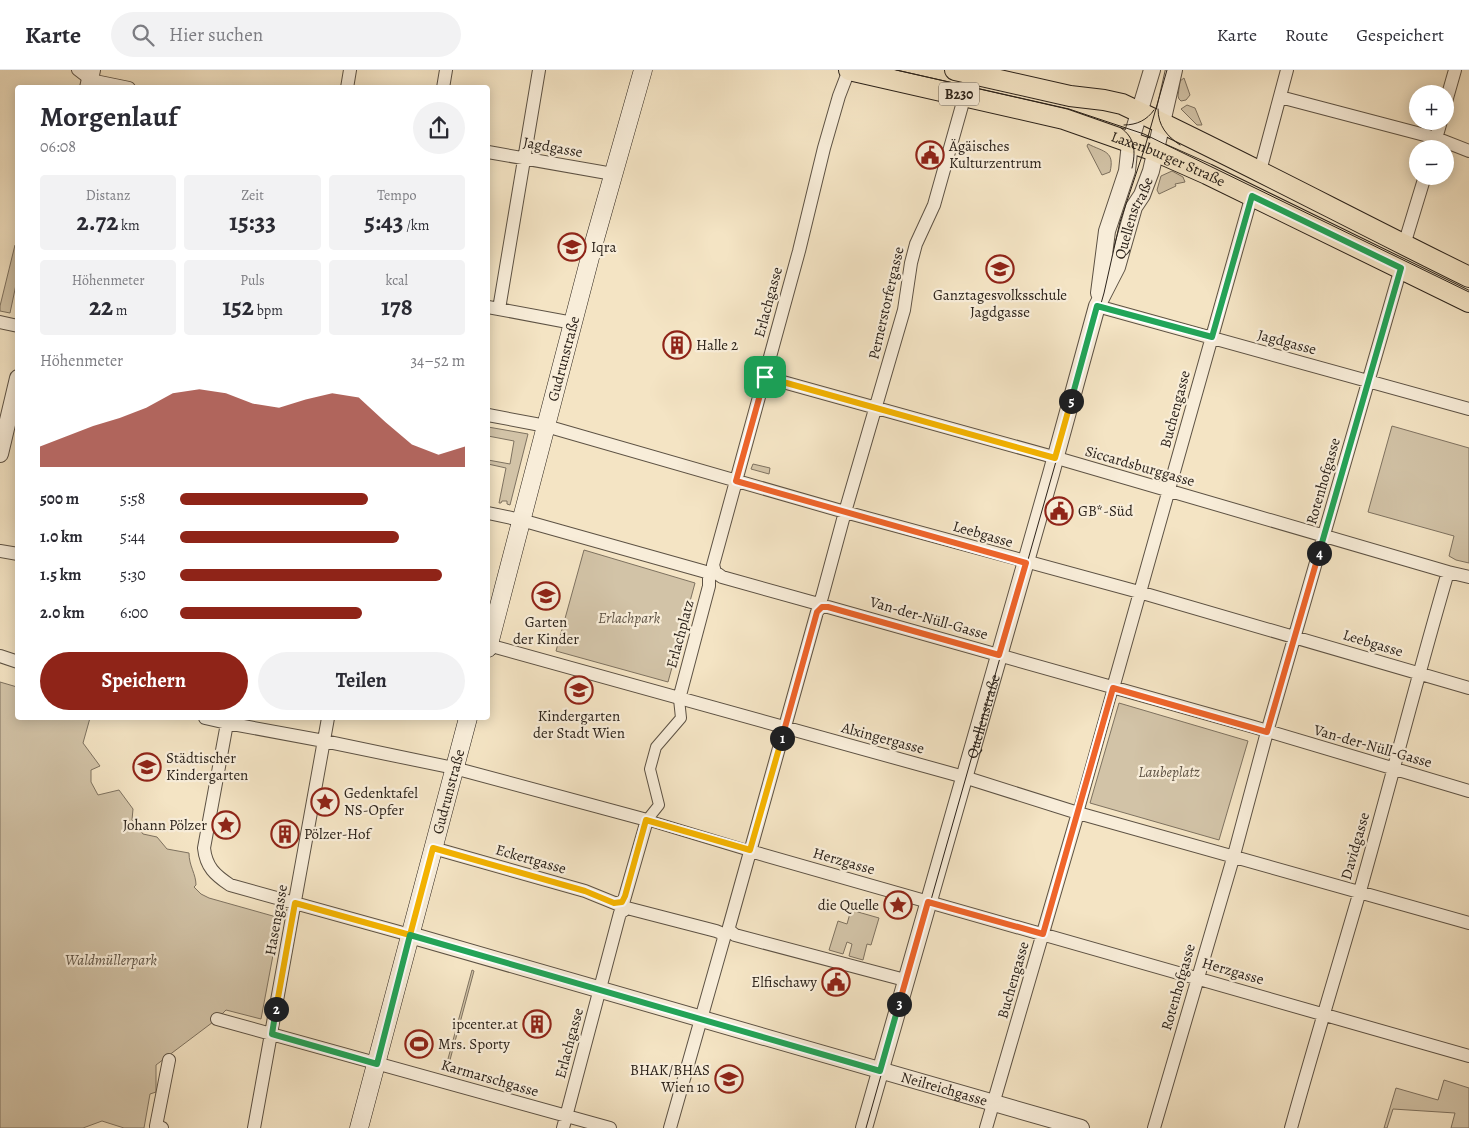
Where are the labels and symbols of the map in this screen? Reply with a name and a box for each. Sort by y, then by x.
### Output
road number: B230 [939,82,979,106]
street label: Laxenburger Straße [1108,126,1229,192]
street label: Jagdgasse [522,132,585,162]
place label: Ägäisches Kulturzentrum [948,136,1042,173]
public building icon: Ägäisches Kulturzentrum [915,140,945,170]
street label: Quellenstraße [1110,174,1158,262]
school or university icon: Iqra [557,232,587,262]
place label: Iqra [591,237,616,257]
street label: Pernerstorfergasse [863,244,909,361]
school or university icon: Ganztagesvolksschule Jagdgasse [985,254,1015,284]
street label: Erlachgasse [749,264,787,339]
place label: Ganztagesvolksschule Jagdgasse [933,285,1067,322]
street label: Gudrunstraße [543,314,584,403]
street label: Jagdgasse [1255,325,1319,360]
building icon: Halle 2 [662,330,692,360]
place label: Halle 2 [696,335,738,355]
pin [744,356,786,398]
street label: Buchengasse [1155,368,1195,450]
pin: 5 [1058,388,1084,414]
street label: Rotenhofgasse [1301,435,1345,527]
street label: Siccardsburggasse [1083,441,1197,491]
public building icon: GB*-Süd [1044,496,1074,526]
place label: GB*-Süd [1078,501,1134,521]
street label: Leebgasse [951,516,1016,552]
pin: 4 [1306,540,1332,566]
school or university icon: Garten der Kinder [531,581,561,611]
street label: Van-der-Nüll-Gasse [867,591,991,644]
street label: Erlachplatz [661,598,699,670]
park label: Erlachpark [598,608,660,628]
place label: Garten der Kinder [513,612,579,649]
street label: Leebgasse [1341,624,1406,662]
street label: Quellenstraße [962,672,1005,761]
school or university icon: Kindergarten der Stadt Wien [564,675,594,705]
place label: Kindergarten der Stadt Wien [533,706,625,743]
street label: Alxingergasse [839,717,927,759]
street label: Van-der-Nüll-Gasse [1311,719,1435,772]
pin: 1 [770,726,794,750]
street label: Gudrunstraße [428,747,469,836]
place label: Städtischer Kindergarten [166,748,248,785]
school or university icon: Städtischer Kindergarten [132,752,162,782]
park label: Laubeplatz [1138,762,1200,782]
place label: Gedenktafel NS-Opfer [344,783,418,820]
place icon: Gedenktafel NS-Opfer [310,787,340,817]
place icon: Johann Pölzer [211,810,241,840]
street label: Davidgasse [1336,810,1374,882]
place label: Johann Pölzer [123,815,207,835]
building icon: Pölzer-Hof [270,819,300,849]
place label: Pölzer-Hof [304,824,373,844]
street label: Eckertgasse [493,839,569,879]
street label: Herzgasse [811,843,878,879]
street label: Hasengasse [260,883,292,957]
place icon: die Quelle [883,890,913,920]
place label: die Quelle [818,895,879,915]
street label: Buchengasse [992,939,1034,1021]
street label: Rotenhofgasse [1156,941,1200,1033]
park label: Waldmüllerpark [65,950,157,970]
street label: Herzgasse [1200,953,1267,989]
public building icon: Elfischawy [821,967,851,997]
place label: Elfischawy [751,972,817,992]
pin: 3 [886,992,912,1016]
pin: 2 [264,996,288,1022]
street label: Erlachgasse [550,1005,588,1080]
building icon: ipcenter.at [522,1009,552,1039]
place label: ipcenter.at [452,1014,518,1034]
sports icon: Mrs. Sporty [404,1029,434,1059]
place label: Mrs. Sporty [438,1034,510,1054]
street label: Karmarschgasse [439,1055,541,1102]
place label: BHAK/BHAS Wien 10 [630,1060,710,1097]
school or university icon: BHAK/BHAS Wien 10 [714,1064,744,1094]
street label: Neilreichgasse [899,1067,990,1111]

